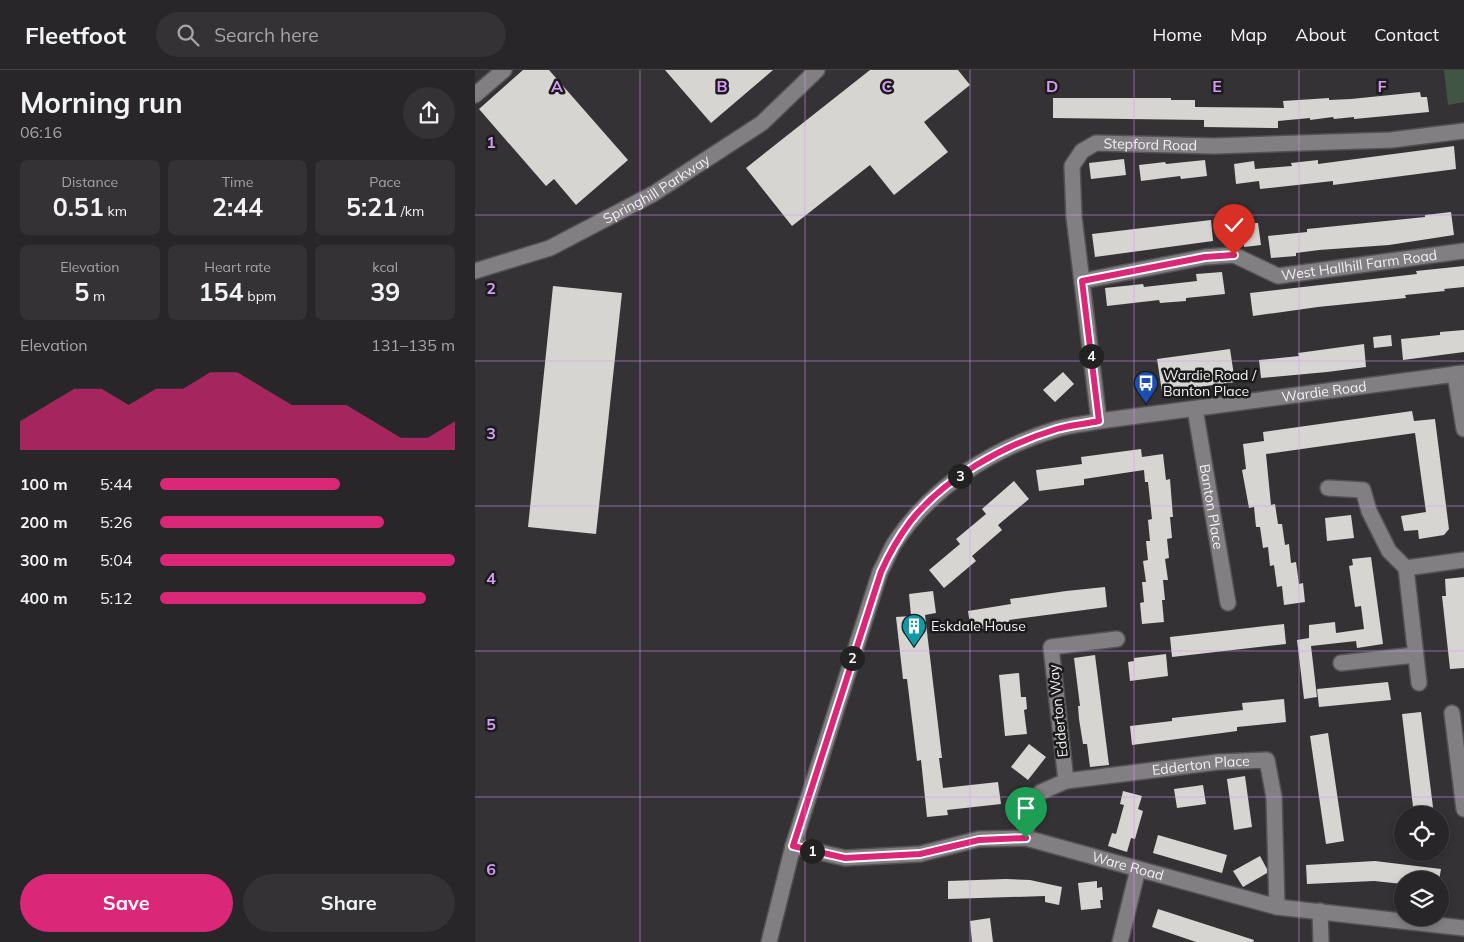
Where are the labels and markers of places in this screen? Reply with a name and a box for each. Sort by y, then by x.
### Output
pin [1213,204,1255,255]
pin: 4 [1079,344,1103,368]
place label: Wardie Road / Banton Place [1163,366,1257,400]
bus stop icon: Wardie Road / Banton Place [1133,370,1159,404]
pin: 3 [947,464,973,488]
building icon: Eskdale House [901,613,927,647]
place label: Eskdale House [931,617,1026,635]
pin: 2 [839,646,865,670]
pin [1005,787,1047,838]
pin: 1 [799,838,825,864]

